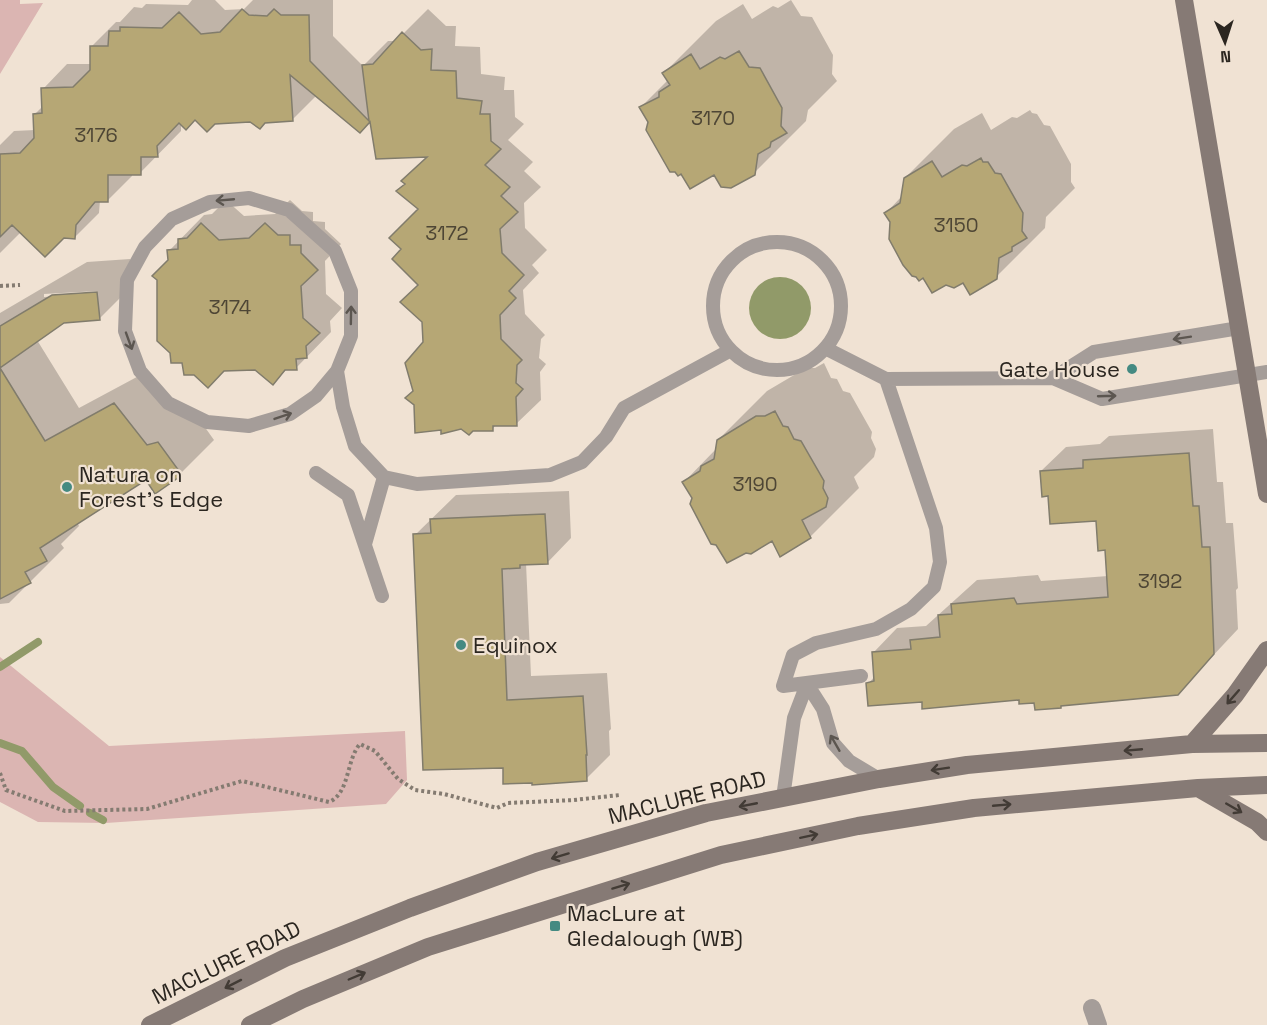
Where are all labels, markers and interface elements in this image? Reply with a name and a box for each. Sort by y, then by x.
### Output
north arrow [1195,12,1255,72]
text: N [1220,46,1232,67]
house number: 3170 [691,105,735,131]
house number: 3176 [74,122,118,148]
one-way arrow [216,195,235,206]
house number: 3150 [934,212,978,238]
house number: 3172 [425,220,469,246]
house number: 3174 [209,294,251,320]
one-way arrow [345,306,357,326]
one-way arrow [125,331,136,350]
one-way arrow [1172,332,1192,343]
place label: Gate House [999,355,1120,383]
marker: Gate House [1125,362,1139,376]
one-way arrow [1097,391,1116,402]
one-way arrow [273,409,292,420]
place label: Natura on Forest's Edge [79,460,223,513]
house number: 3190 [732,471,778,497]
marker: Natura on Forest's Edge [60,480,74,494]
house number: 3192 [1138,568,1182,594]
place label: Equinox [473,631,558,659]
marker: Equinox [454,638,468,652]
one-way arrow [1226,689,1239,705]
one-way arrow [829,734,841,751]
one-way arrow [1124,745,1144,756]
street label: MACLURE ROAD [605,764,769,830]
one-way arrow [930,764,950,775]
one-way arrow [991,799,1011,810]
one-way arrow [739,800,758,811]
one-way arrow [1225,803,1242,815]
one-way arrow [800,830,819,842]
one-way arrow [551,851,570,862]
one-way arrow [611,880,630,891]
place label: MacLure at Gledalough (WB) [567,899,743,952]
street label: MACLURE ROAD [147,914,305,1010]
marker: MacLure at Gledalough (WB) [548,919,562,933]
one-way arrow [348,970,366,981]
one-way arrow [224,979,242,990]

